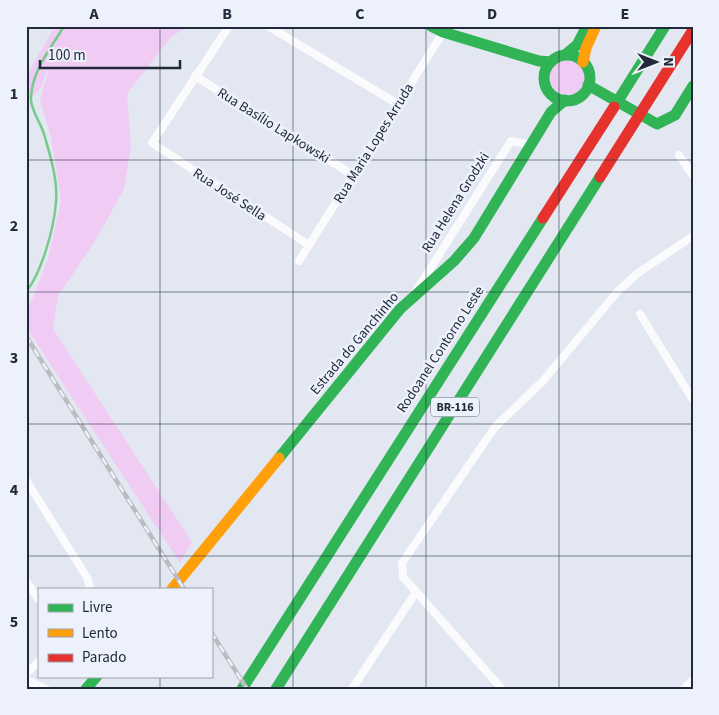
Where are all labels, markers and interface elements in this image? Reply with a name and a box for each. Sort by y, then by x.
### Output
text: A [88,3,99,25]
text: B [222,3,232,25]
text: C [355,3,365,25]
text: D [487,3,497,25]
text: E [621,3,629,25]
scale bar [40,38,180,70]
north arrow [632,38,682,88]
text: 100 m [48,45,86,66]
text: N [658,57,678,67]
street label: Rua Maria Lopes Arruda [329,80,419,207]
text: 1 [10,83,18,105]
street label: Rua Basílio Lapkowski [213,83,334,169]
street label: Rua Helena Grodzki [417,149,495,256]
street label: Rua José Sella [189,164,270,226]
text: 2 [10,215,18,237]
street label: Rodoanel Contorno Leste [392,282,489,417]
street label: Estrada do Ganchinho [306,288,404,399]
text: 3 [10,347,18,369]
road number: BR-116 [431,398,479,417]
text: 4 [10,479,19,501]
legend [38,588,212,678]
text: Livre [82,597,112,618]
text: 5 [10,611,18,633]
text: Lento [82,623,118,644]
text: Parado [82,647,126,668]

